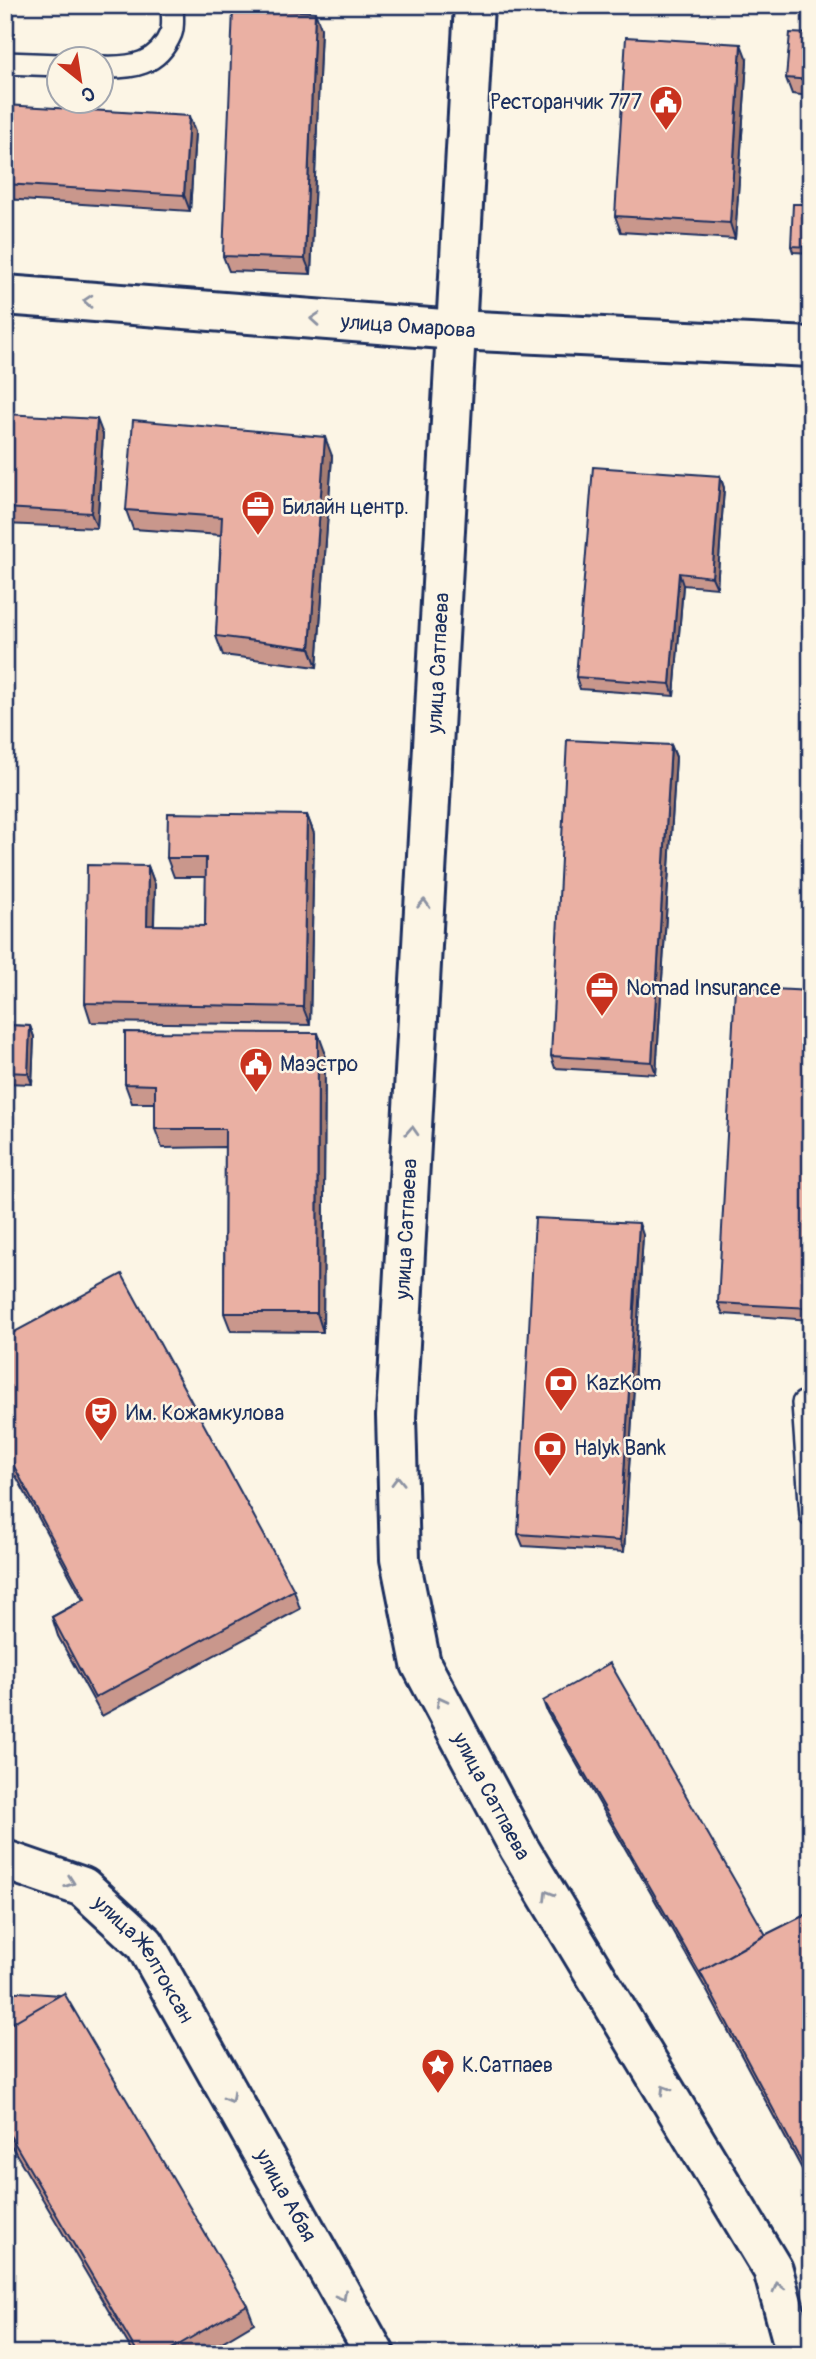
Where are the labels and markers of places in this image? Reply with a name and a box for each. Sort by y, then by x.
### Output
public building icon: Ресторанчик 777 [647,83,685,132]
place label: Ресторанчик 777 [490,89,642,116]
office icon: Билайн центр. [239,488,277,537]
place label: Билайн центр. [282,494,409,521]
office icon: Nomad Insurance [583,969,621,1018]
place label: Nomad Insurance [626,975,781,1002]
public building icon: Маэстро [237,1045,275,1094]
place label: Маэстро [280,1051,358,1078]
bank icon: KazKom [542,1364,580,1413]
place label: KazKom [586,1370,661,1397]
theatre icon: Им. Кожамкулова [82,1394,120,1443]
place label: Им. Кожамкулова [126,1400,284,1427]
bank icon: Halyk Bank [531,1429,569,1478]
place label: Halyk Bank [574,1435,666,1462]
place icon: К.Сатпаев [419,2046,457,2095]
place label: К.Сатпаев [462,2052,553,2079]

